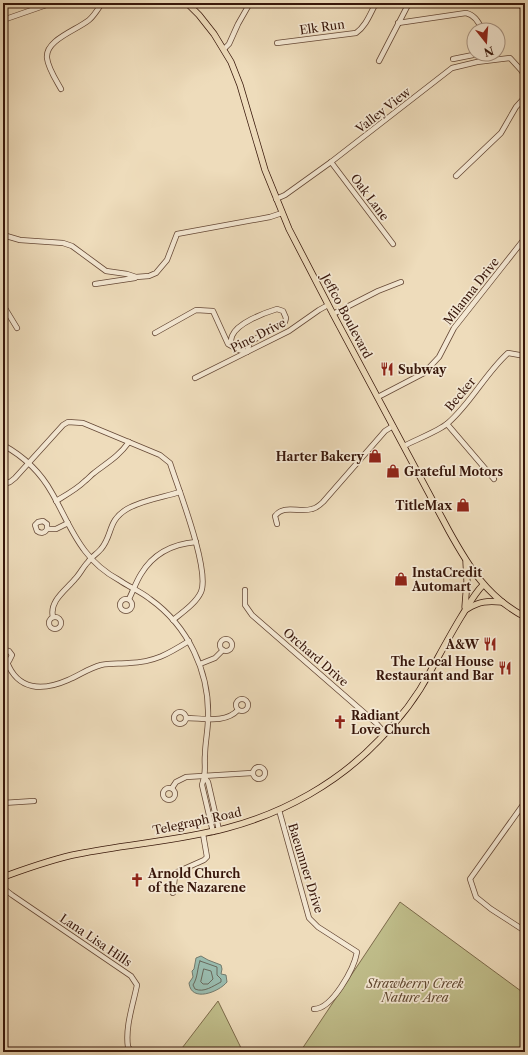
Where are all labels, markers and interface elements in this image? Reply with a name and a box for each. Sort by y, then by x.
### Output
street label: Elk Run [298,16,346,38]
north arrow [466,22,506,62]
text: N [482,43,496,60]
street label: Valley View [352,83,414,137]
street label: Oak Lane [348,171,393,224]
street label: Milanna Drive [440,254,502,328]
street label: Jeffco Boulevard [317,269,376,361]
street label: Pine Drive [228,315,288,355]
restaurant icon: Subway [379,361,395,377]
place label: Subway [398,362,447,377]
street label: Becker [442,374,478,414]
shop icon: Harter Bakery [367,448,383,464]
place label: Harter Bakery [276,449,365,464]
shop icon: Grateful Motors [385,463,401,479]
place label: Grateful Motors [404,464,503,479]
shop icon: TitleMax [455,497,471,513]
place label: TitleMax [395,498,452,513]
place label: InstaCredit Automart [411,565,482,594]
shop icon: InstaCredit Automart [393,571,409,587]
street label: Orchard Drive [280,625,352,690]
restaurant icon: A&W [482,636,498,652]
place label: A&W [445,637,480,652]
place label: The Local House Restaurant and Bar [376,654,494,683]
restaurant icon: The Local House Restaurant and Bar [497,660,513,676]
place label: Radiant Love Church [351,708,431,737]
church icon: Radiant Love Church [332,714,348,730]
street label: Telegraph Road [151,804,243,838]
street label: Baeumner Drive [285,821,327,915]
place label: Arnold Church of the Nazarene [147,866,246,895]
church icon: Arnold Church of the Nazarene [129,872,145,888]
street label: Lana Lisa Hills [57,910,135,970]
park label: Strawberry Creek Nature Area [365,976,464,1005]

